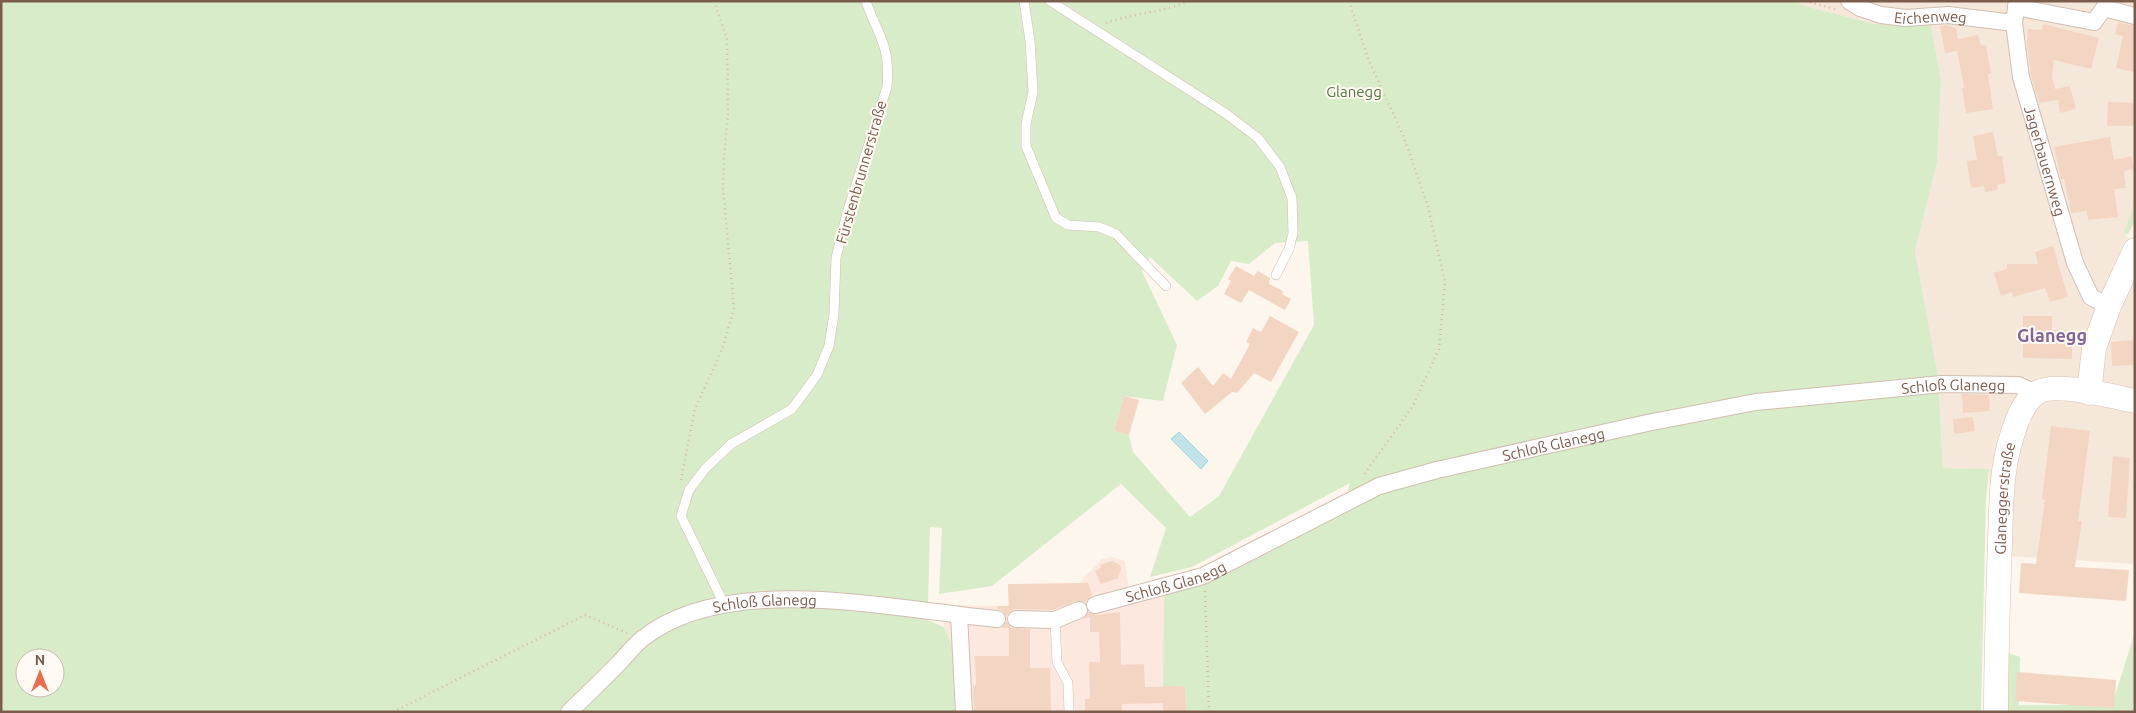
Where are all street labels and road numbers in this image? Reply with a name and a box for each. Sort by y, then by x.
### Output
street label: Eichenweg [1893,6,1968,26]
street label: Fürstenbrunnerstraße [832,98,890,246]
street label: Jagerbauernweg [2021,104,2069,218]
street label: Schloß Glanegg [1900,375,2006,396]
street label: Schloß Glanegg [1501,424,1606,464]
street label: Glaneggerstraße [1991,440,2018,555]
street label: Schloß Glanegg [1123,557,1229,605]
street label: Schloß Glanegg [711,591,817,615]

